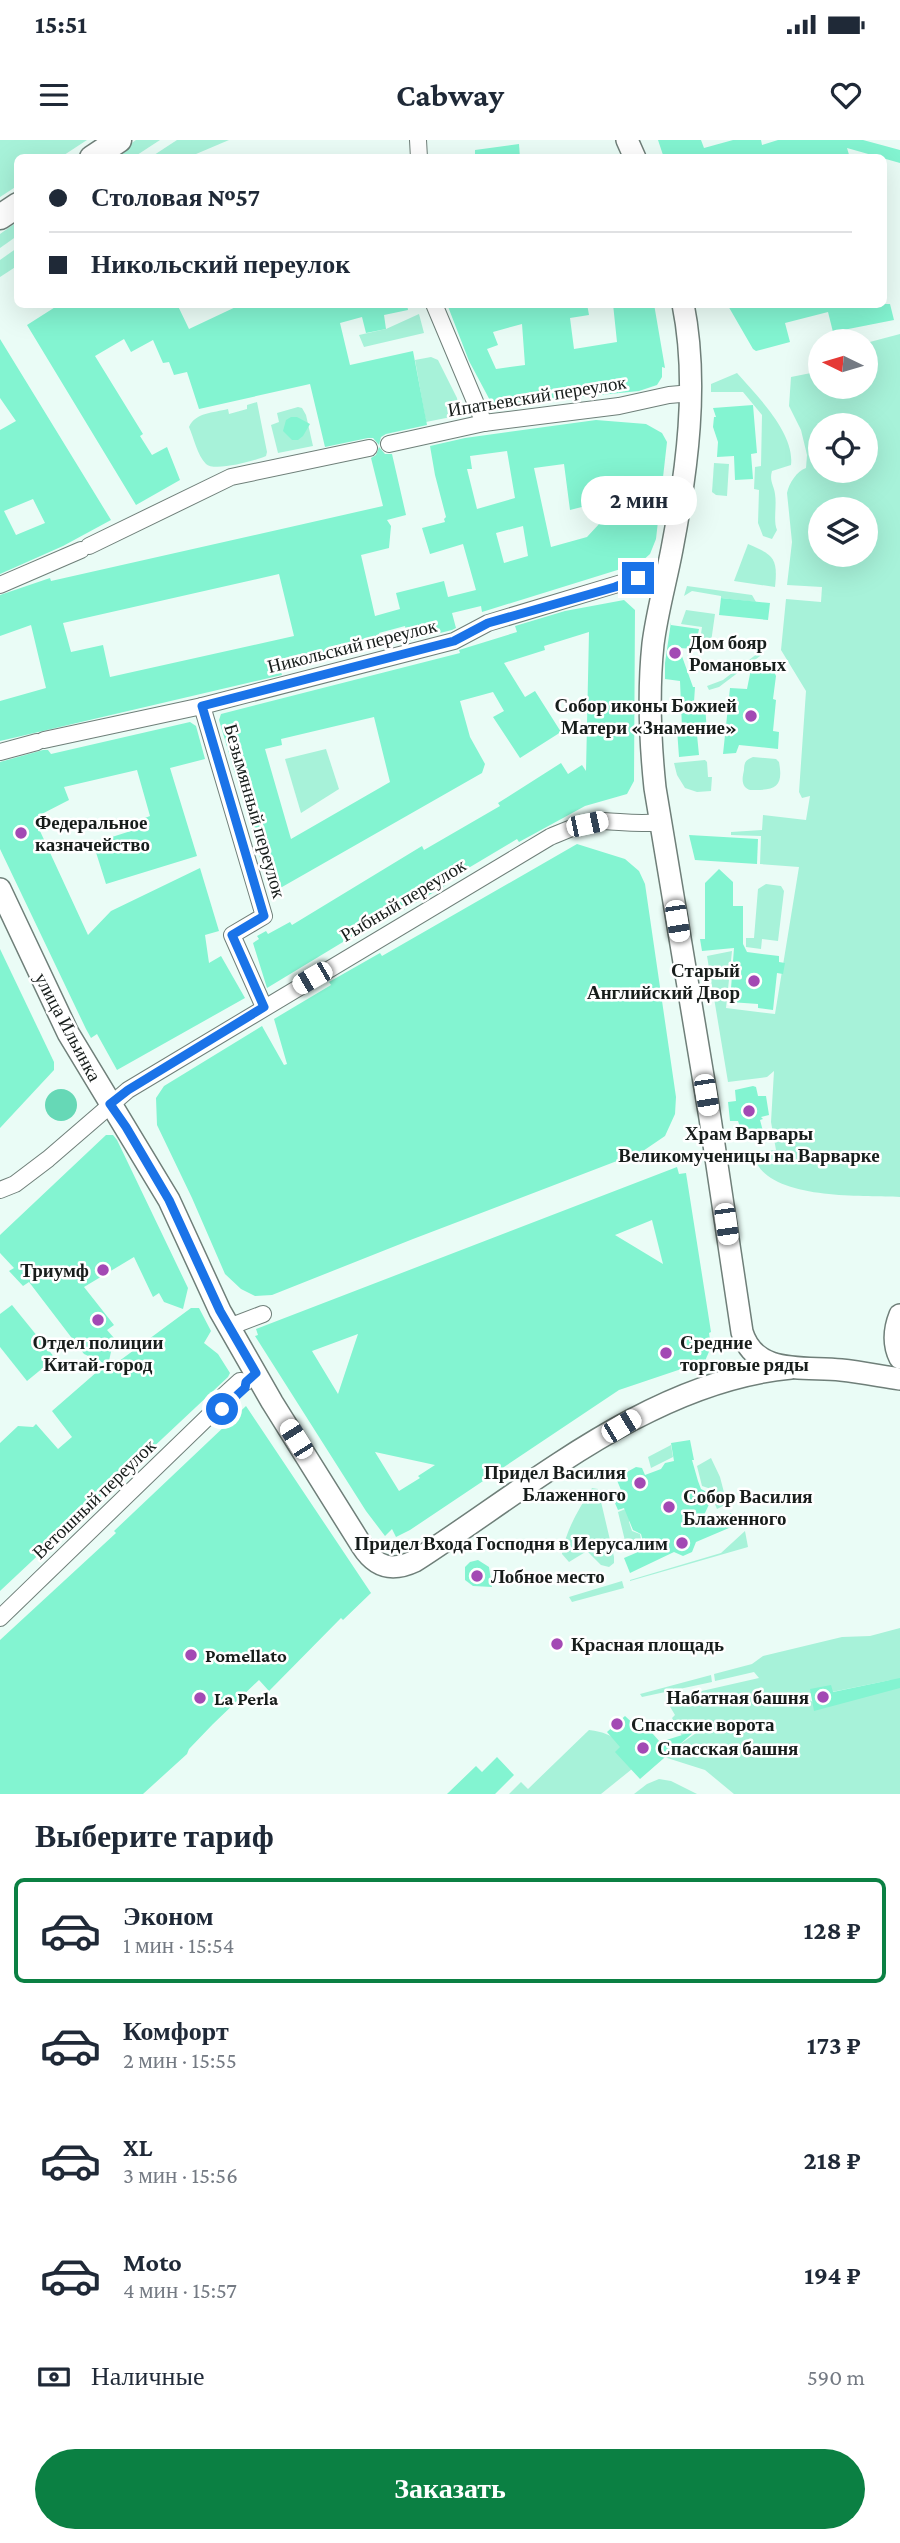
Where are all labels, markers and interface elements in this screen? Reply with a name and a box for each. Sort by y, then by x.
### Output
text: 15:51 [35,10,87,39]
icon: menu [35,76,73,114]
icon: heart [827,76,865,114]
text: Cabway [396,77,504,113]
text: Столовая №57 [91,183,260,212]
text: Никольский переулок [91,250,350,279]
north arrow [808,329,878,399]
map controls [808,329,878,567]
street label: Ипатьевский переулок [446,371,629,420]
button: locate [808,413,878,483]
callout: 2 мин [580,476,696,526]
text: 2 мин [610,487,668,513]
button: layers [808,497,878,567]
route end [622,562,654,594]
street label: Никольский переулок [265,615,440,677]
place label: Дом бояр Романовых [689,632,787,675]
marker: Дом бояр Романовых [667,645,683,661]
place label: Собор иконы Божией Матери «Знамение» [555,695,737,738]
marker: Собор иконы Божией Матери «Знамение» [743,708,759,724]
street label: Безымянный переулок [220,721,290,901]
car [565,809,610,839]
place label: Федеральное казначейство [35,812,150,855]
marker: Федеральное казначейство [13,825,29,841]
street label: Рыбный переулок [336,854,470,946]
car [664,899,691,943]
car [289,958,336,998]
place label: Старый Английский Двор [587,960,740,1003]
street label: улица Ильинка [31,969,106,1085]
marker: Старый Английский Двор [746,973,762,989]
car [693,1073,720,1117]
marker: Храм Варвары Великомученицы на Варварке [741,1103,757,1119]
place label: Храм Варвары Великомученицы на Варварке [618,1123,880,1166]
car [713,1202,740,1246]
place label: Триумф [20,1260,89,1281]
marker: Триумф [95,1262,111,1278]
marker: Отдел полиции Китай-город [90,1312,106,1328]
place label: Отдел полиции Китай-город [33,1332,163,1375]
place label: Средние торговые ряды [680,1332,809,1375]
marker: Средние торговые ряды [658,1345,674,1361]
route start [206,1393,238,1425]
car [598,1406,645,1446]
car [276,1416,317,1462]
street label: Ветошный переулок [28,1434,160,1563]
place label: Придел Василия Блаженного [484,1462,626,1505]
marker: Придел Василия Блаженного [632,1475,648,1491]
place label: Собор Василия Блаженного [683,1486,813,1529]
marker: Собор Василия Блаженного [661,1499,677,1515]
place label: Придел Входа Господня в Иерусалим [354,1533,668,1554]
marker: Придел Входа Господня в Иерусалим [674,1535,690,1551]
place label: Лобное место [491,1566,605,1587]
marker: Лобное место [469,1568,485,1584]
place label: Красная площадь [571,1634,724,1655]
marker: Красная площадь [549,1636,565,1652]
place label: Pomellato [205,1645,287,1666]
marker: Pomellato [183,1647,199,1663]
place label: Набатная башня [666,1687,809,1708]
place label: La Perla [214,1688,279,1709]
marker: Набатная башня [815,1689,831,1705]
marker: La Perla [192,1690,208,1706]
place label: Спасские ворота [631,1714,775,1735]
marker: Спасские ворота [609,1716,625,1732]
place label: Спасская башня [657,1738,798,1759]
marker: Спасская башня [635,1740,651,1756]
text: Выберите тариф [35,1818,274,1854]
icon: car [39,1899,102,1962]
text: Эконом [123,1902,213,1931]
text: 128 ₽ [803,1916,861,1945]
text: 1 мин · 15:54 [123,1932,235,1958]
icon: car [39,2014,102,2077]
text: Комфорт [123,2017,229,2046]
text: 173 ₽ [807,2031,861,2060]
text: 2 мин · 15:55 [123,2047,237,2073]
icon: car [39,2129,102,2192]
text: XL [123,2133,152,2162]
text: 218 ₽ [803,2146,861,2175]
text: 3 мин · 15:56 [123,2162,238,2188]
icon: car [39,2244,102,2307]
text: Moto [123,2248,182,2277]
text: 194 ₽ [804,2261,861,2290]
text: 4 мин · 15:57 [123,2277,237,2303]
icon: cash [35,2358,73,2396]
text: Наличные [91,2362,204,2391]
text: 590 m [807,2364,865,2390]
button: Заказать [35,2449,865,2529]

